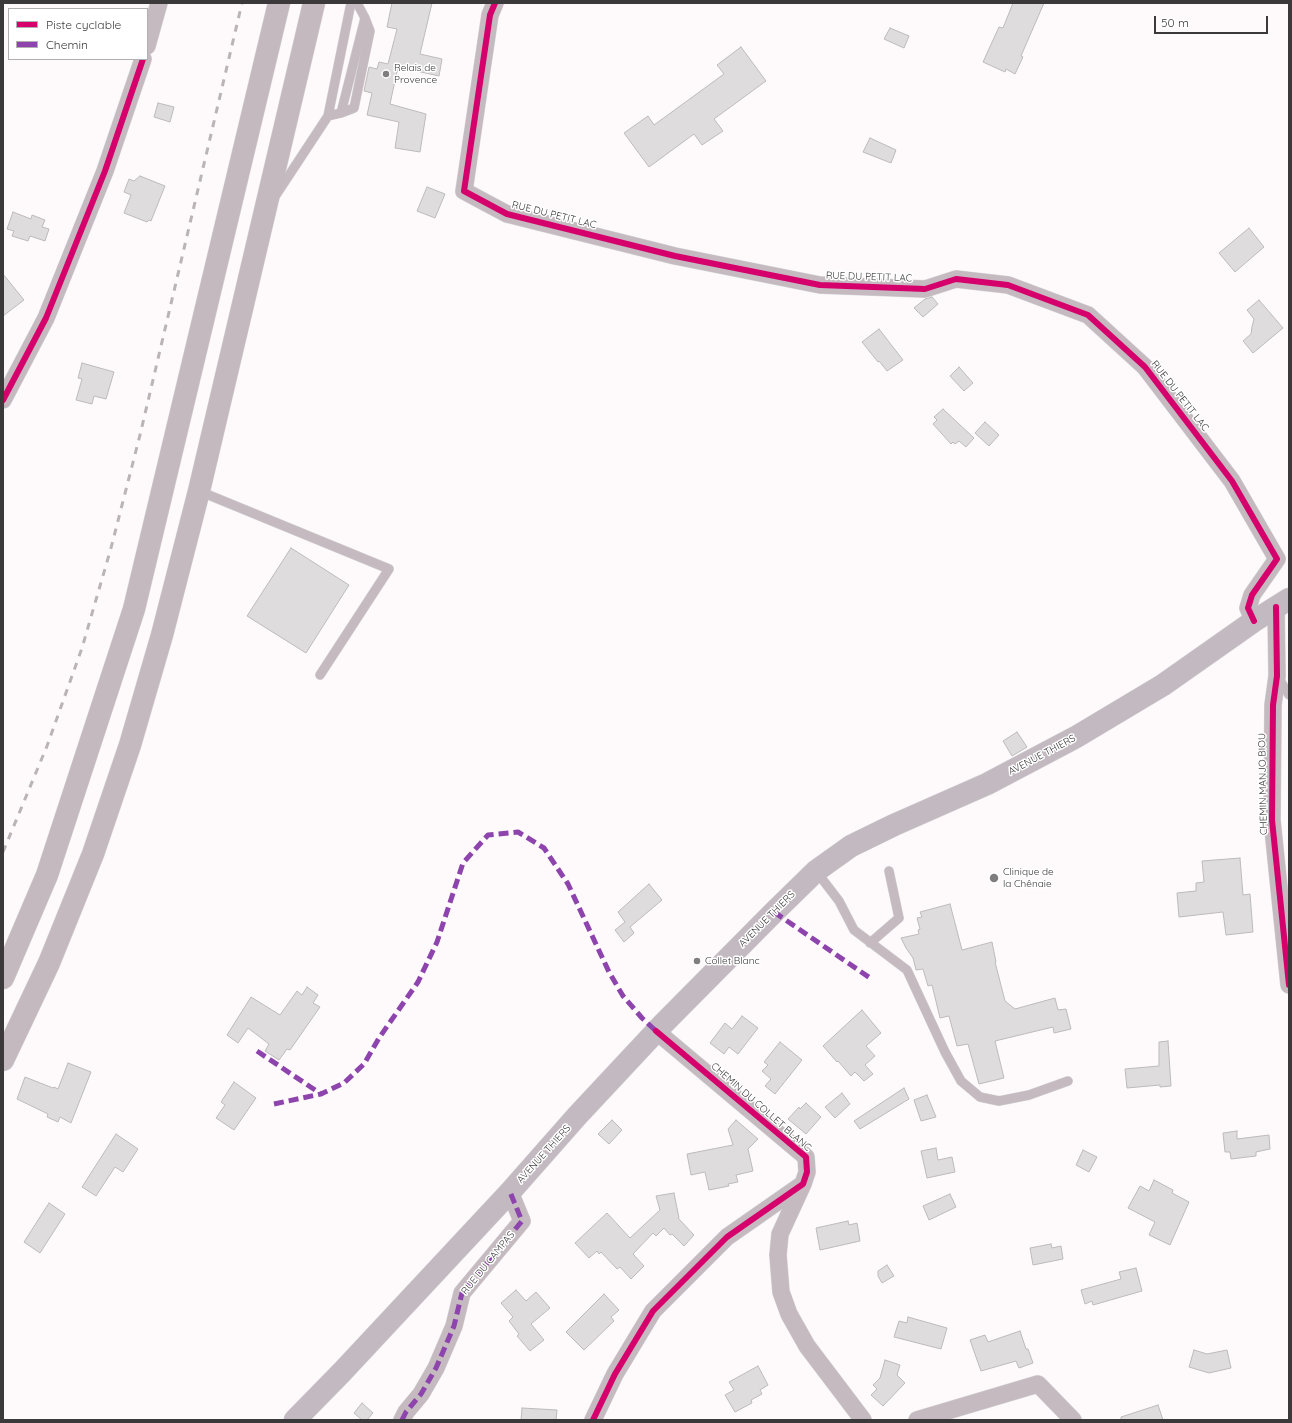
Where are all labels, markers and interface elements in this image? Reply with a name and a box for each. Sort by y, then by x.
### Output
legend [8,8,148,60]
scale bar [1156,8,1270,34]
text: 50 m [1161,15,1189,30]
text: Piste cyclable [46,17,121,32]
text: Chemin [46,37,88,52]
place label: Relais de Provence [394,62,437,86]
marker: Relais de Provence [381,69,391,79]
street label: RUE DU PETIT LAC [511,199,597,231]
street label: RUE DU PETIT LAC [826,269,912,285]
street label: RUE DU PETIT LAC [1149,358,1211,434]
street label: AVENUE THIERS [1006,732,1078,778]
street label: CHEMIN MANJO BIOU [1256,733,1270,835]
place label: Clinique de la Chênaie [1003,866,1054,890]
marker: Clinique de la Chênaie [988,872,1000,884]
street label: AVENUE THIERS [736,888,798,950]
place label: Collet Blanc [705,955,760,967]
marker: Collet Blanc [692,956,702,966]
street label: CHEMIN DU COLLET BLANC [709,1060,813,1154]
street label: AVENUE THIERS [515,1122,573,1186]
street label: RUE DU CAMPAS [459,1229,517,1297]

